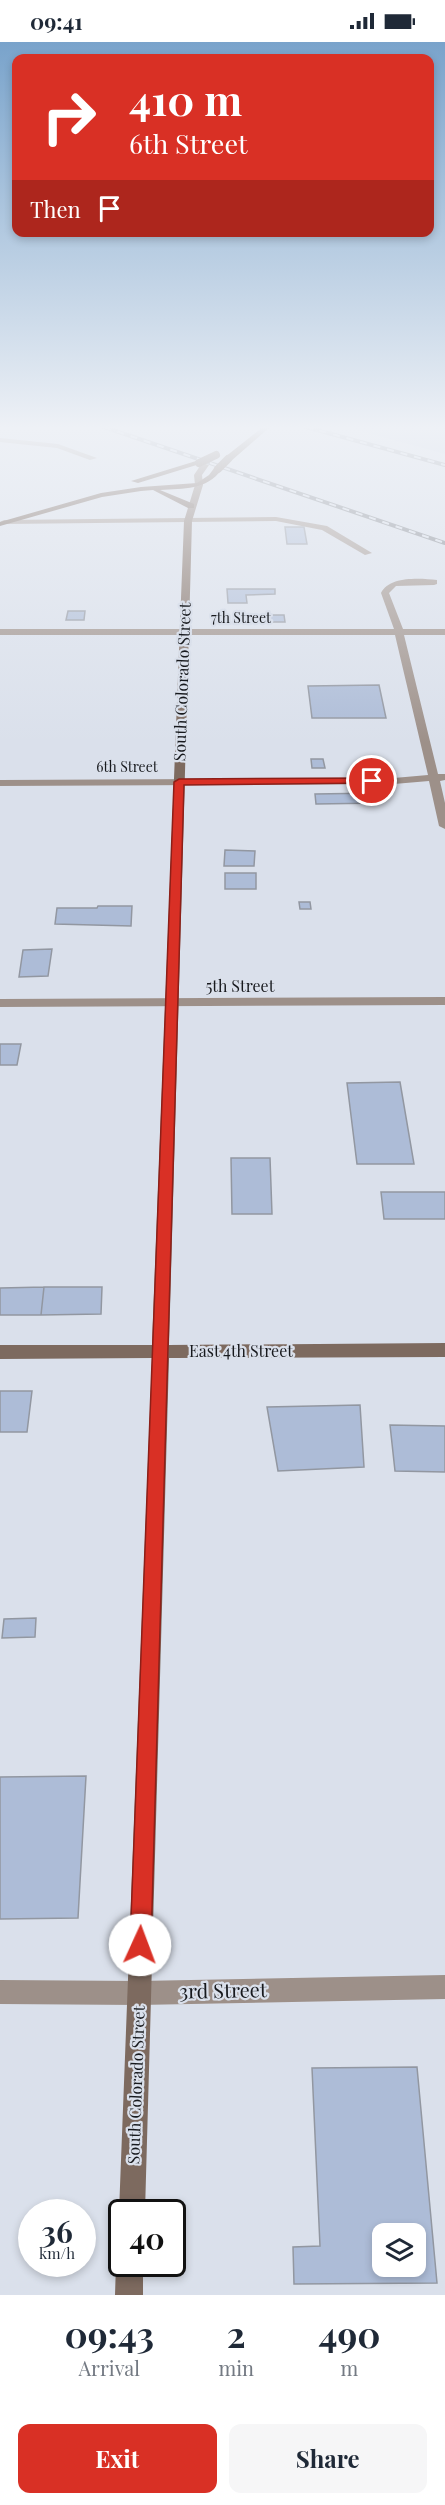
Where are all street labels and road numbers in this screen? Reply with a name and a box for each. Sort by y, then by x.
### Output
street label: South Colorado Street [168,602,195,762]
street label: 7th Street [211,608,272,627]
street label: 6th Street [96,757,159,776]
street label: 5th Street [206,975,275,996]
street label: East 4th Street [189,1340,293,1361]
street label: 3rd Street [179,1975,268,2004]
street label: South Colorado Street [122,2005,149,2165]

